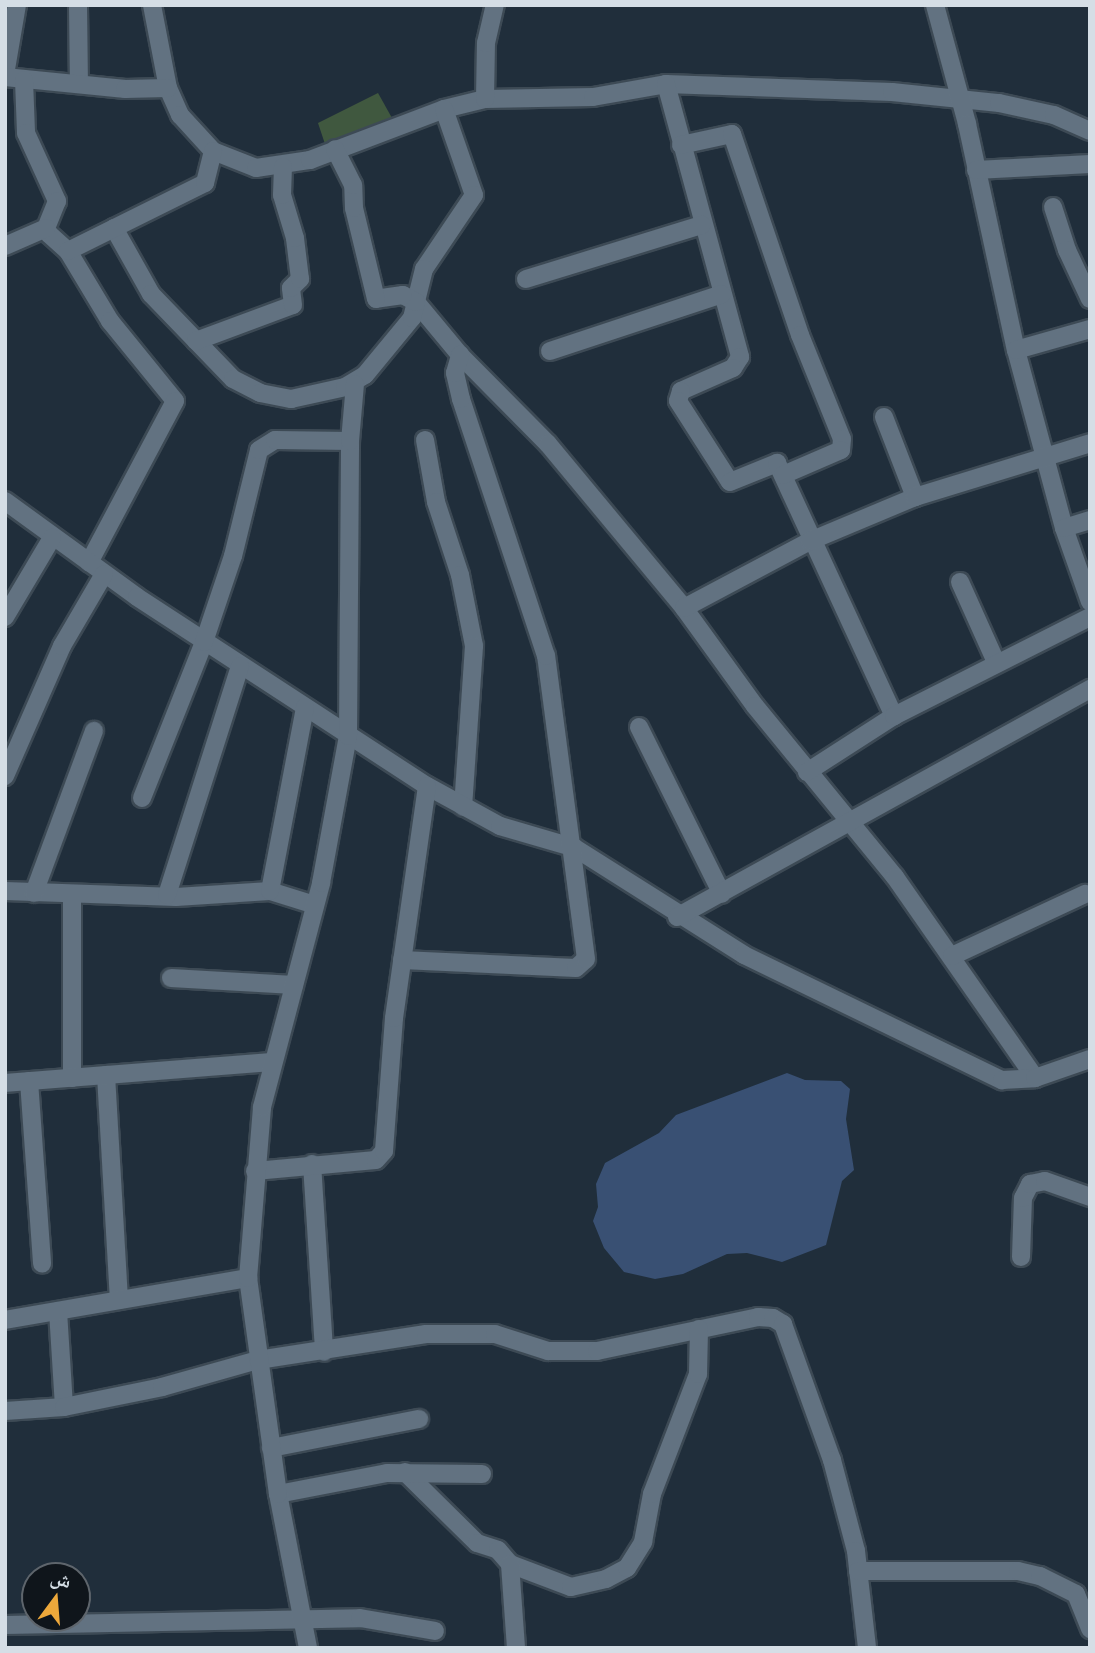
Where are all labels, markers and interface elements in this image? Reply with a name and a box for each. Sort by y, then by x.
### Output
north arrow [21,1562,91,1632]
text: ش [49,1565,74,1592]

